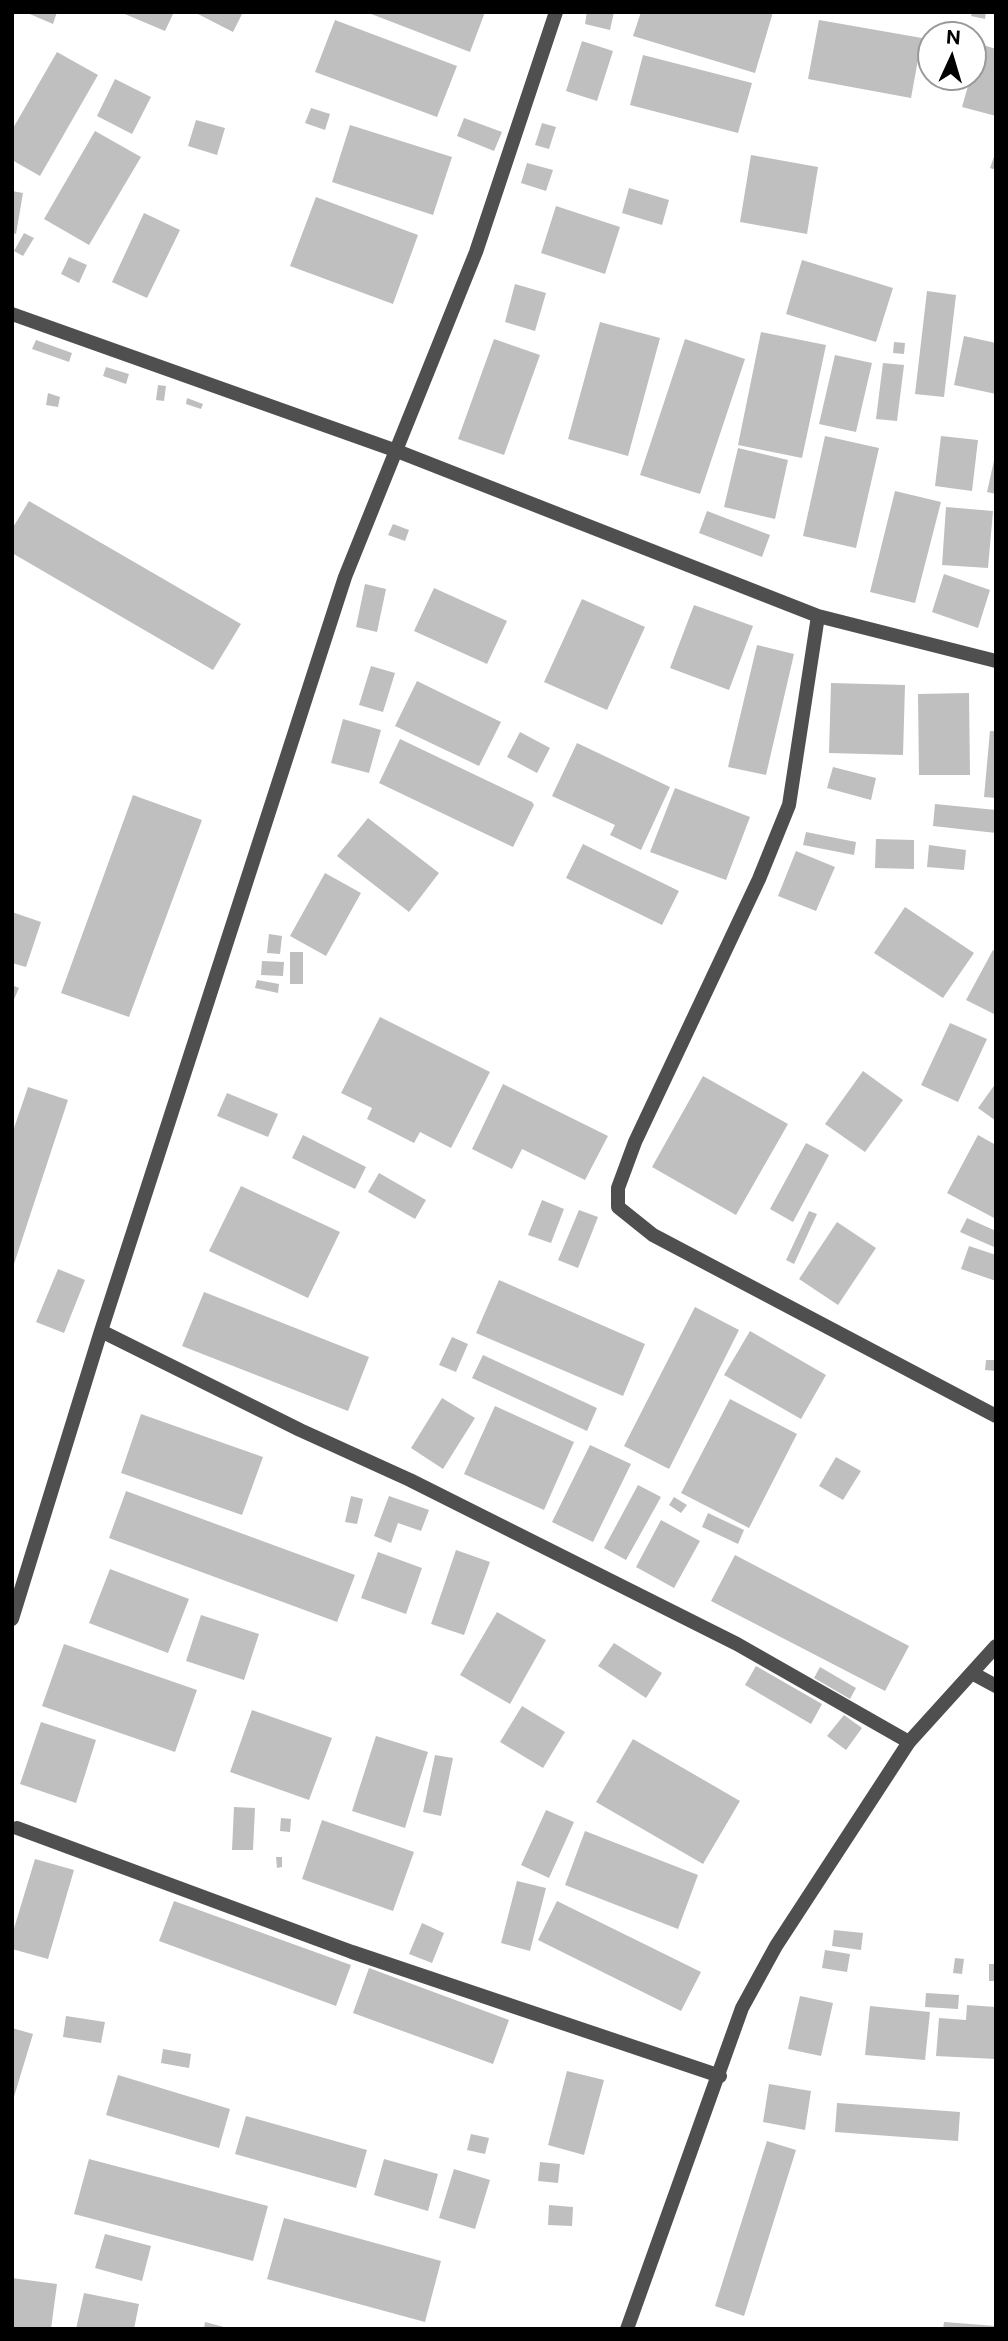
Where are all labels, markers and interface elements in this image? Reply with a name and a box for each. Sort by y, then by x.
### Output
north arrow [917,21,987,91]
text: N [945,26,961,49]

